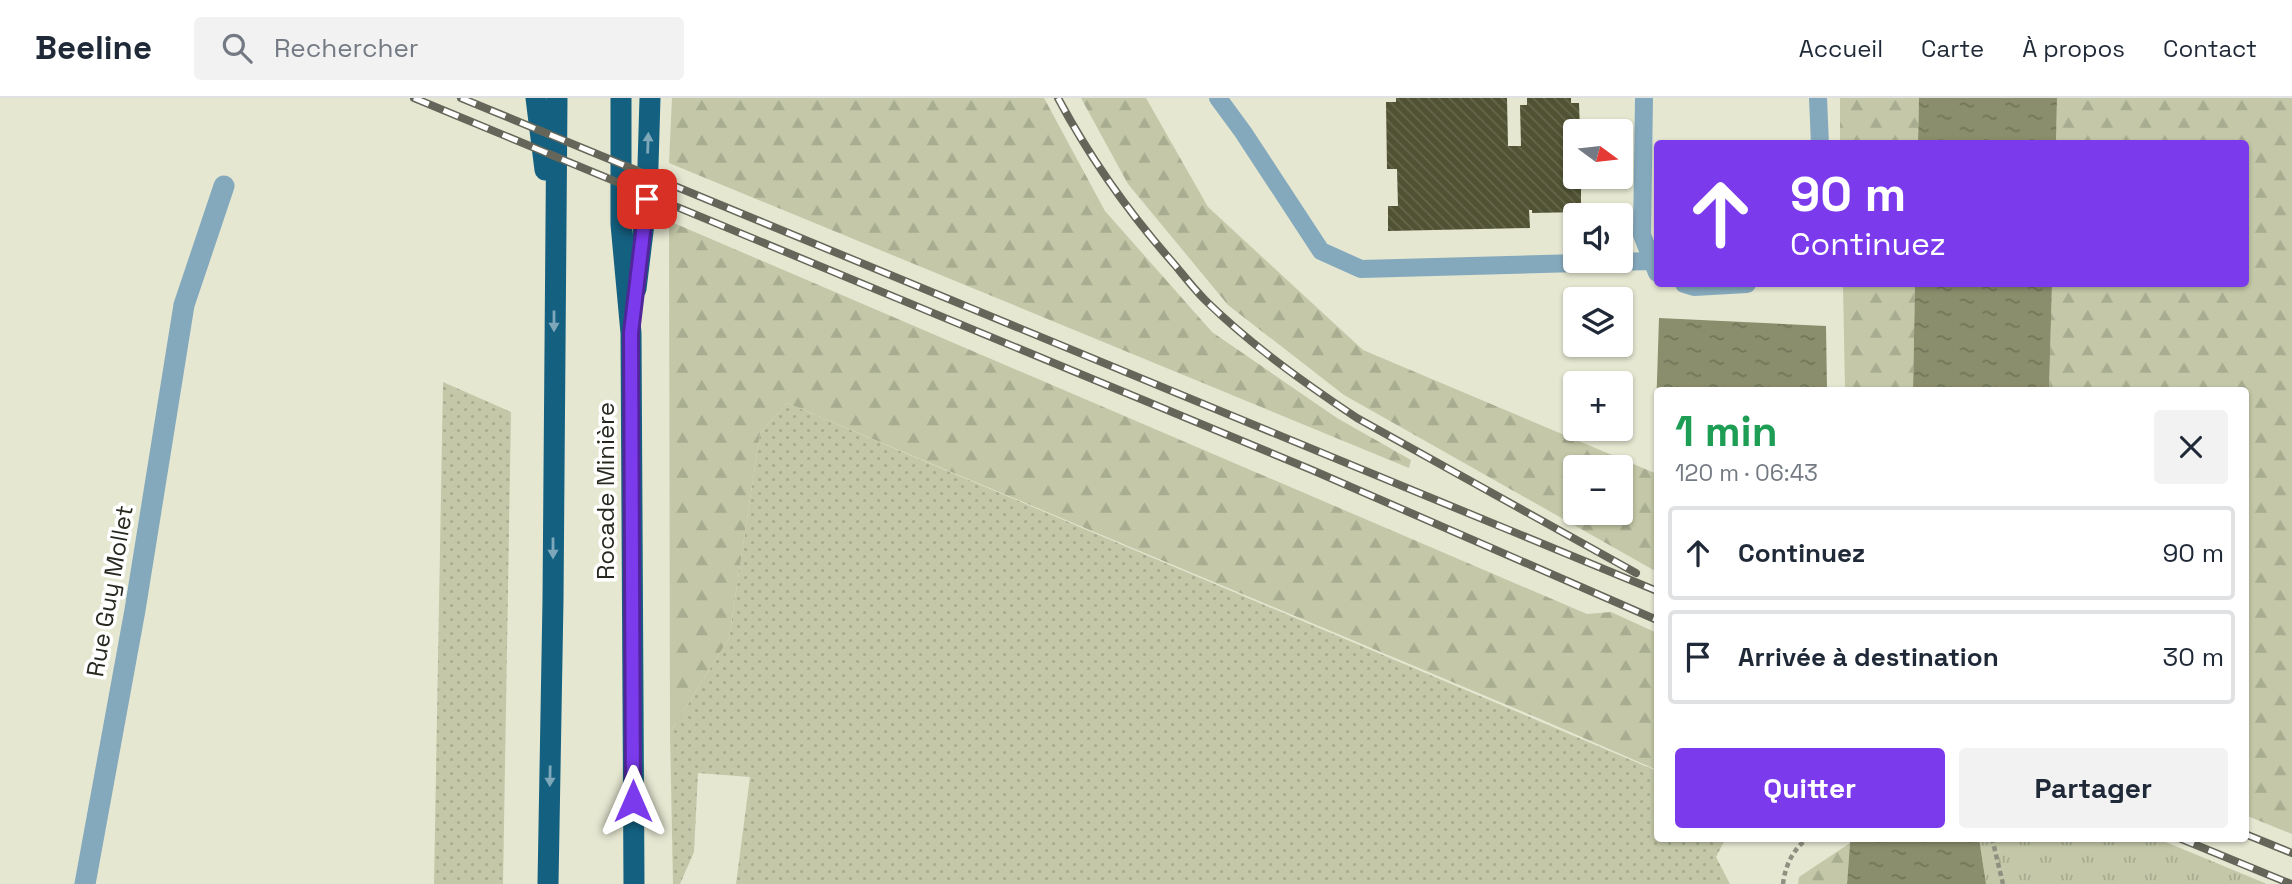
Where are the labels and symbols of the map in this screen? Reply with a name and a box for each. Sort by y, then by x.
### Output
north arrow [1563,119,1633,189]
one-way arrow [643,132,654,154]
pin [617,169,677,229]
one-way arrow [548,310,560,332]
street label: Rocade Minière [590,402,621,580]
street label: Rue Guy Mollet [79,503,140,679]
one-way arrow [547,537,559,559]
position arrow [596,764,670,838]
one-way arrow [544,765,556,787]

